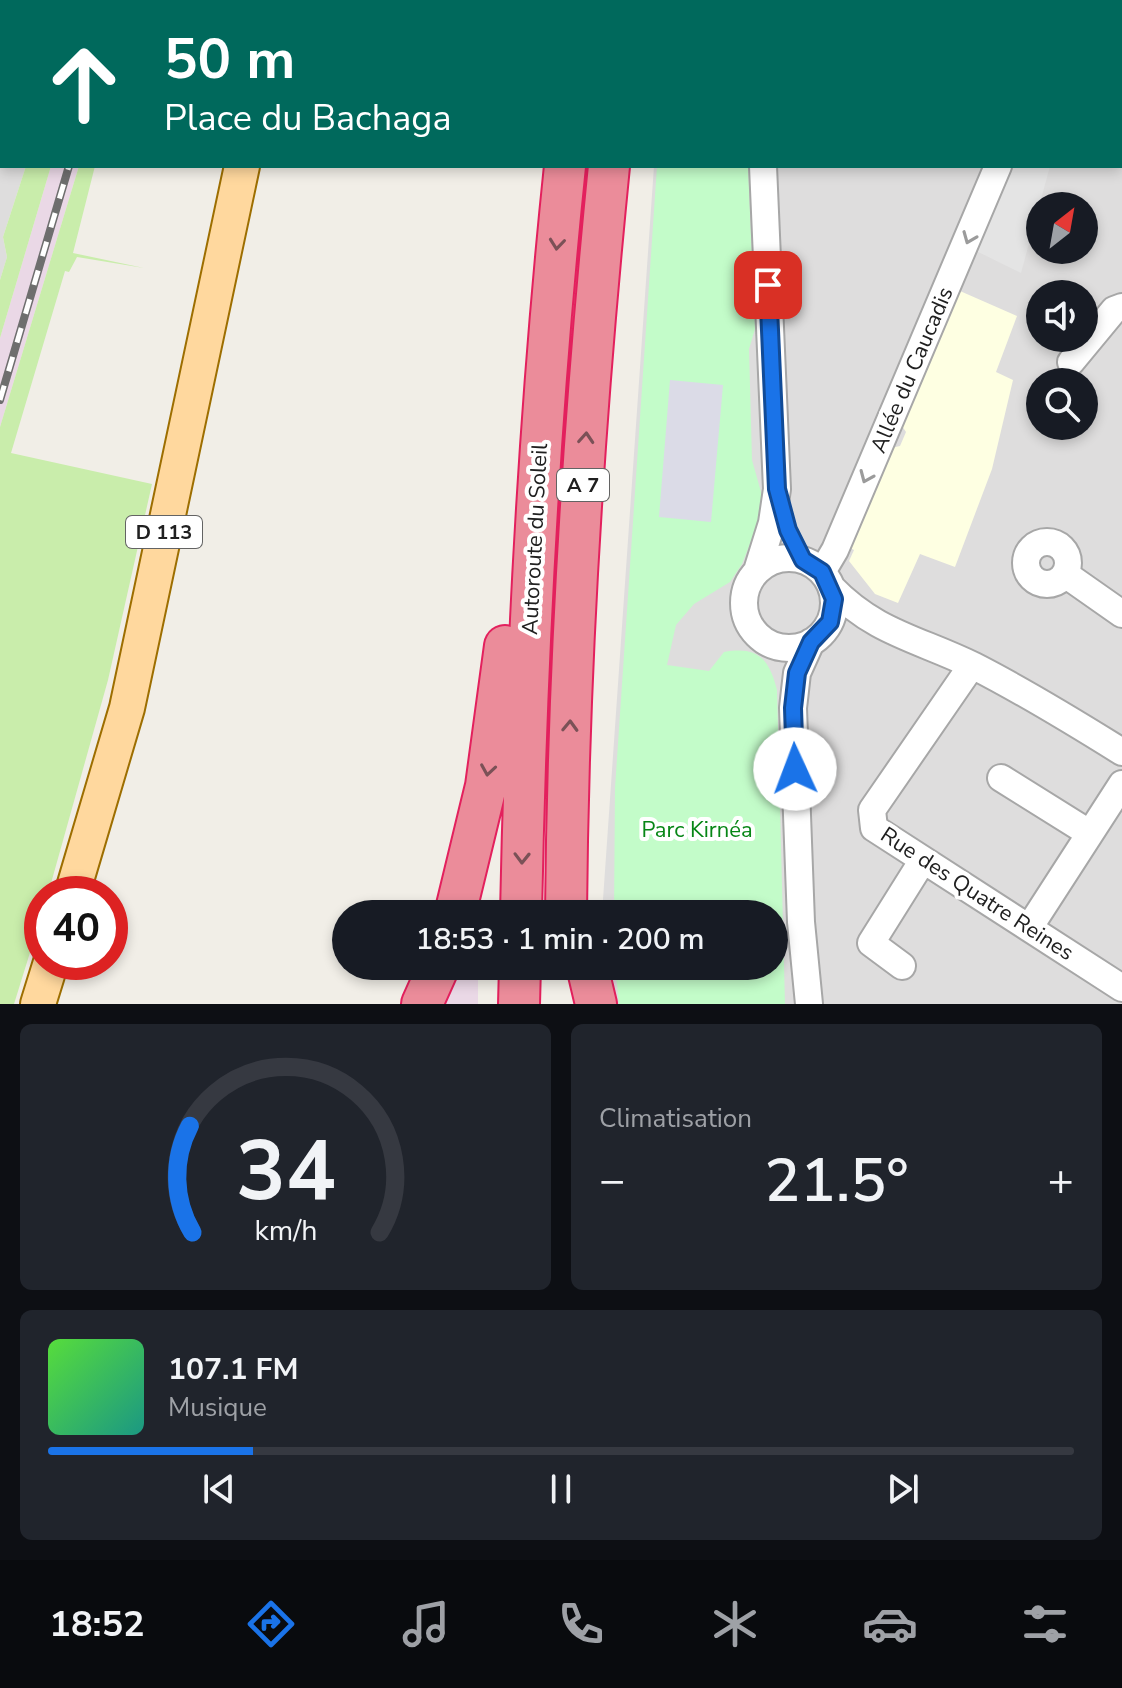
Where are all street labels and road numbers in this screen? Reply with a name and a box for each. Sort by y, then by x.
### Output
street label: Allée du Caucadis [864,282,960,458]
street label: Autoroute du Soleil [515,442,555,636]
road number: A 7 [557,469,609,501]
road number: D 113 [126,516,202,548]
street label: Rue des Quatre Reines [875,820,1079,968]

